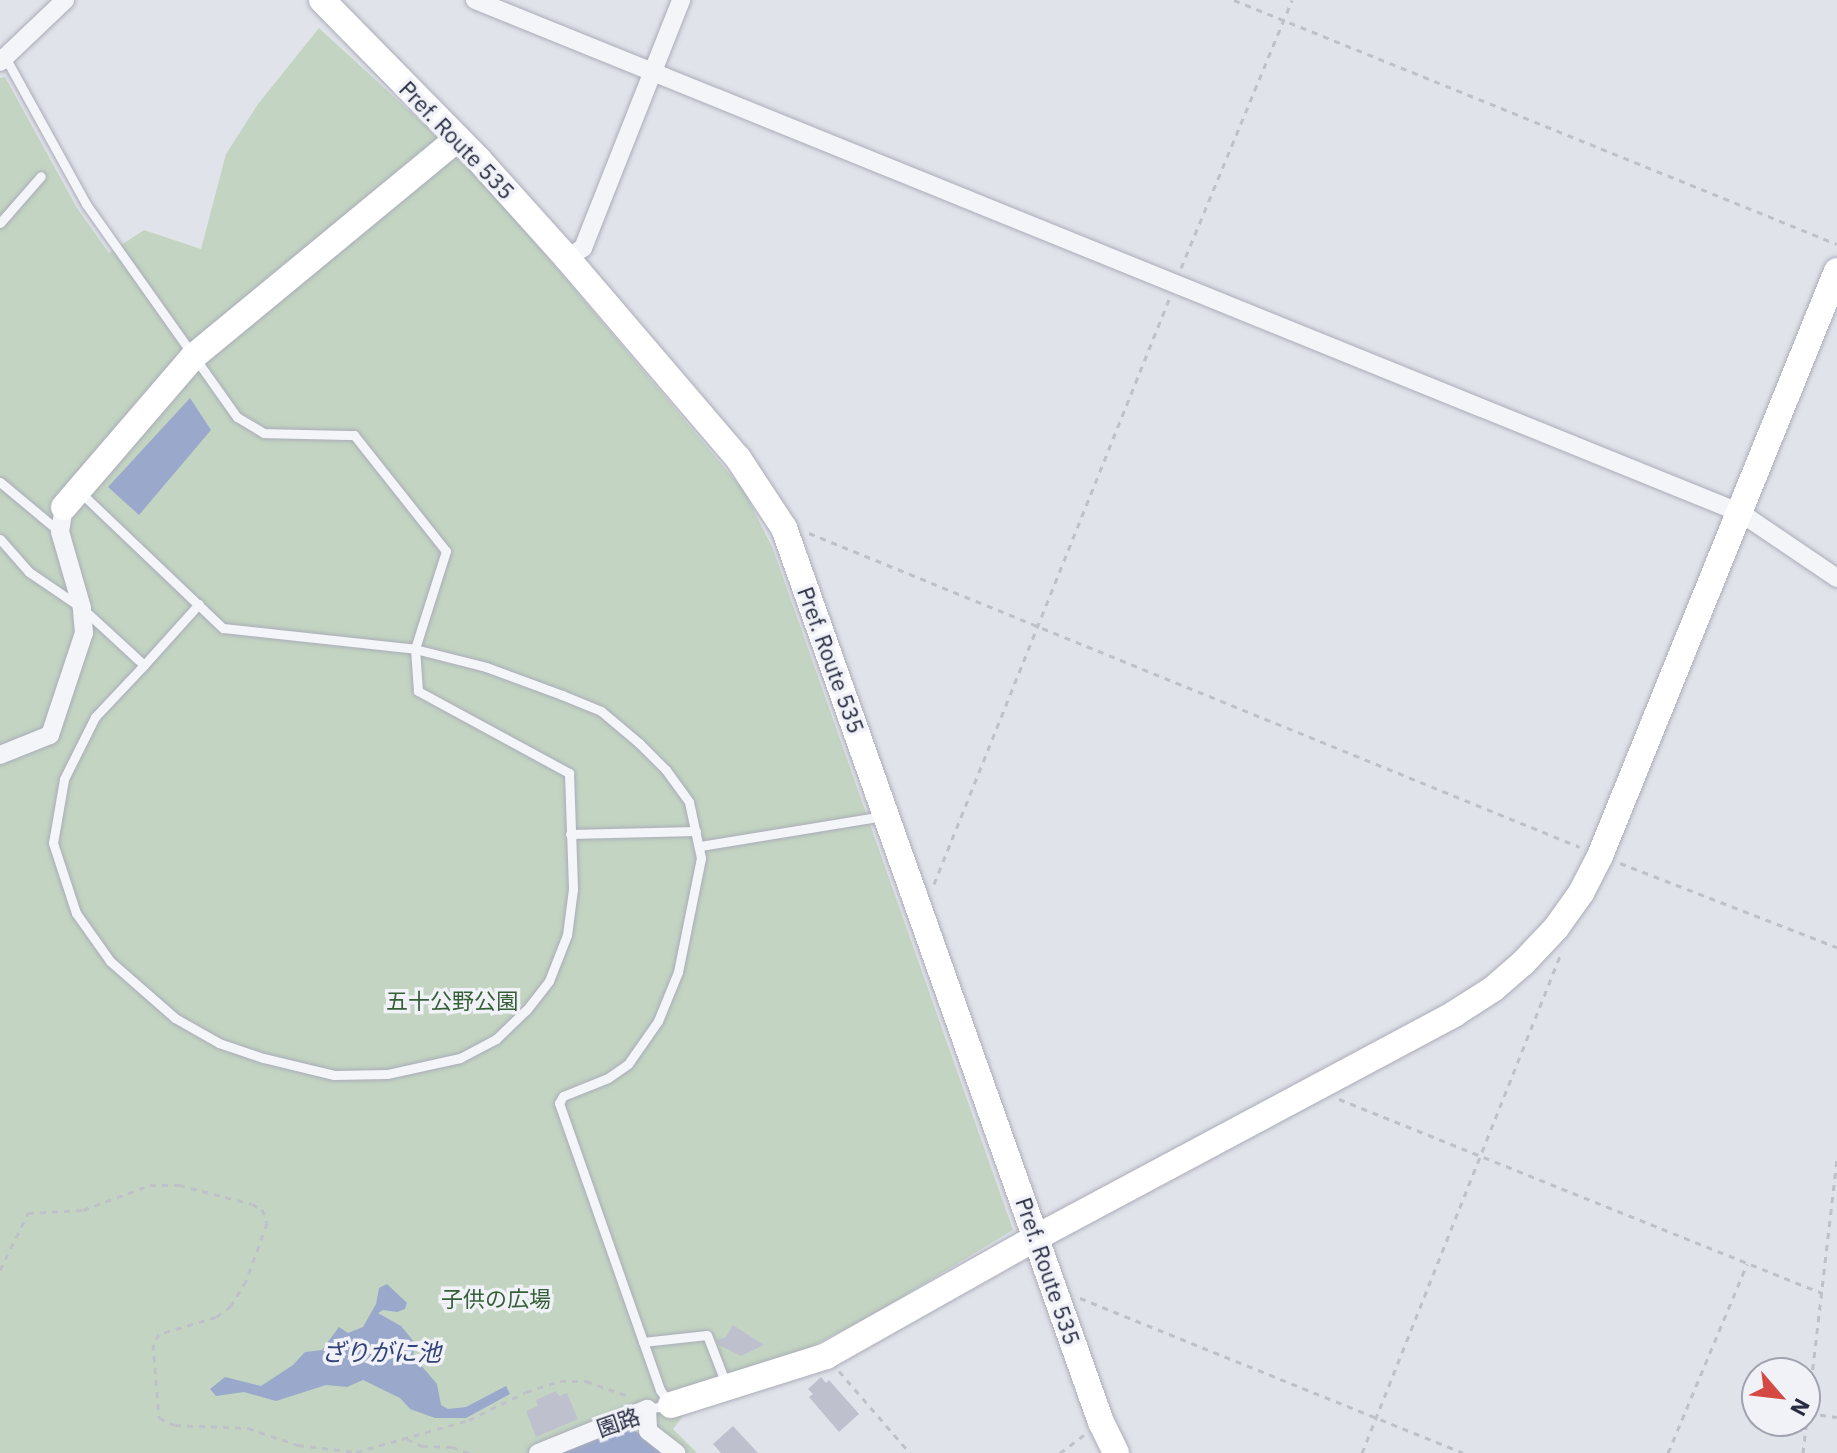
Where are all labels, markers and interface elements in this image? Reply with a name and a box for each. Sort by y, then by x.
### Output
street label: Pref. Route 535 [394,75,520,205]
street label: Pref. Route 535 [792,583,870,737]
park label: 五十公野公園 [386,988,518,1014]
street label: Pref. Route 535 [1010,1194,1086,1348]
park label: 子供の広場 [441,1286,551,1312]
water label: ざりがに池 [321,1339,441,1367]
north arrow [1741,1357,1821,1437]
text: N [1784,1394,1817,1421]
street label: 園路 [593,1402,643,1442]

